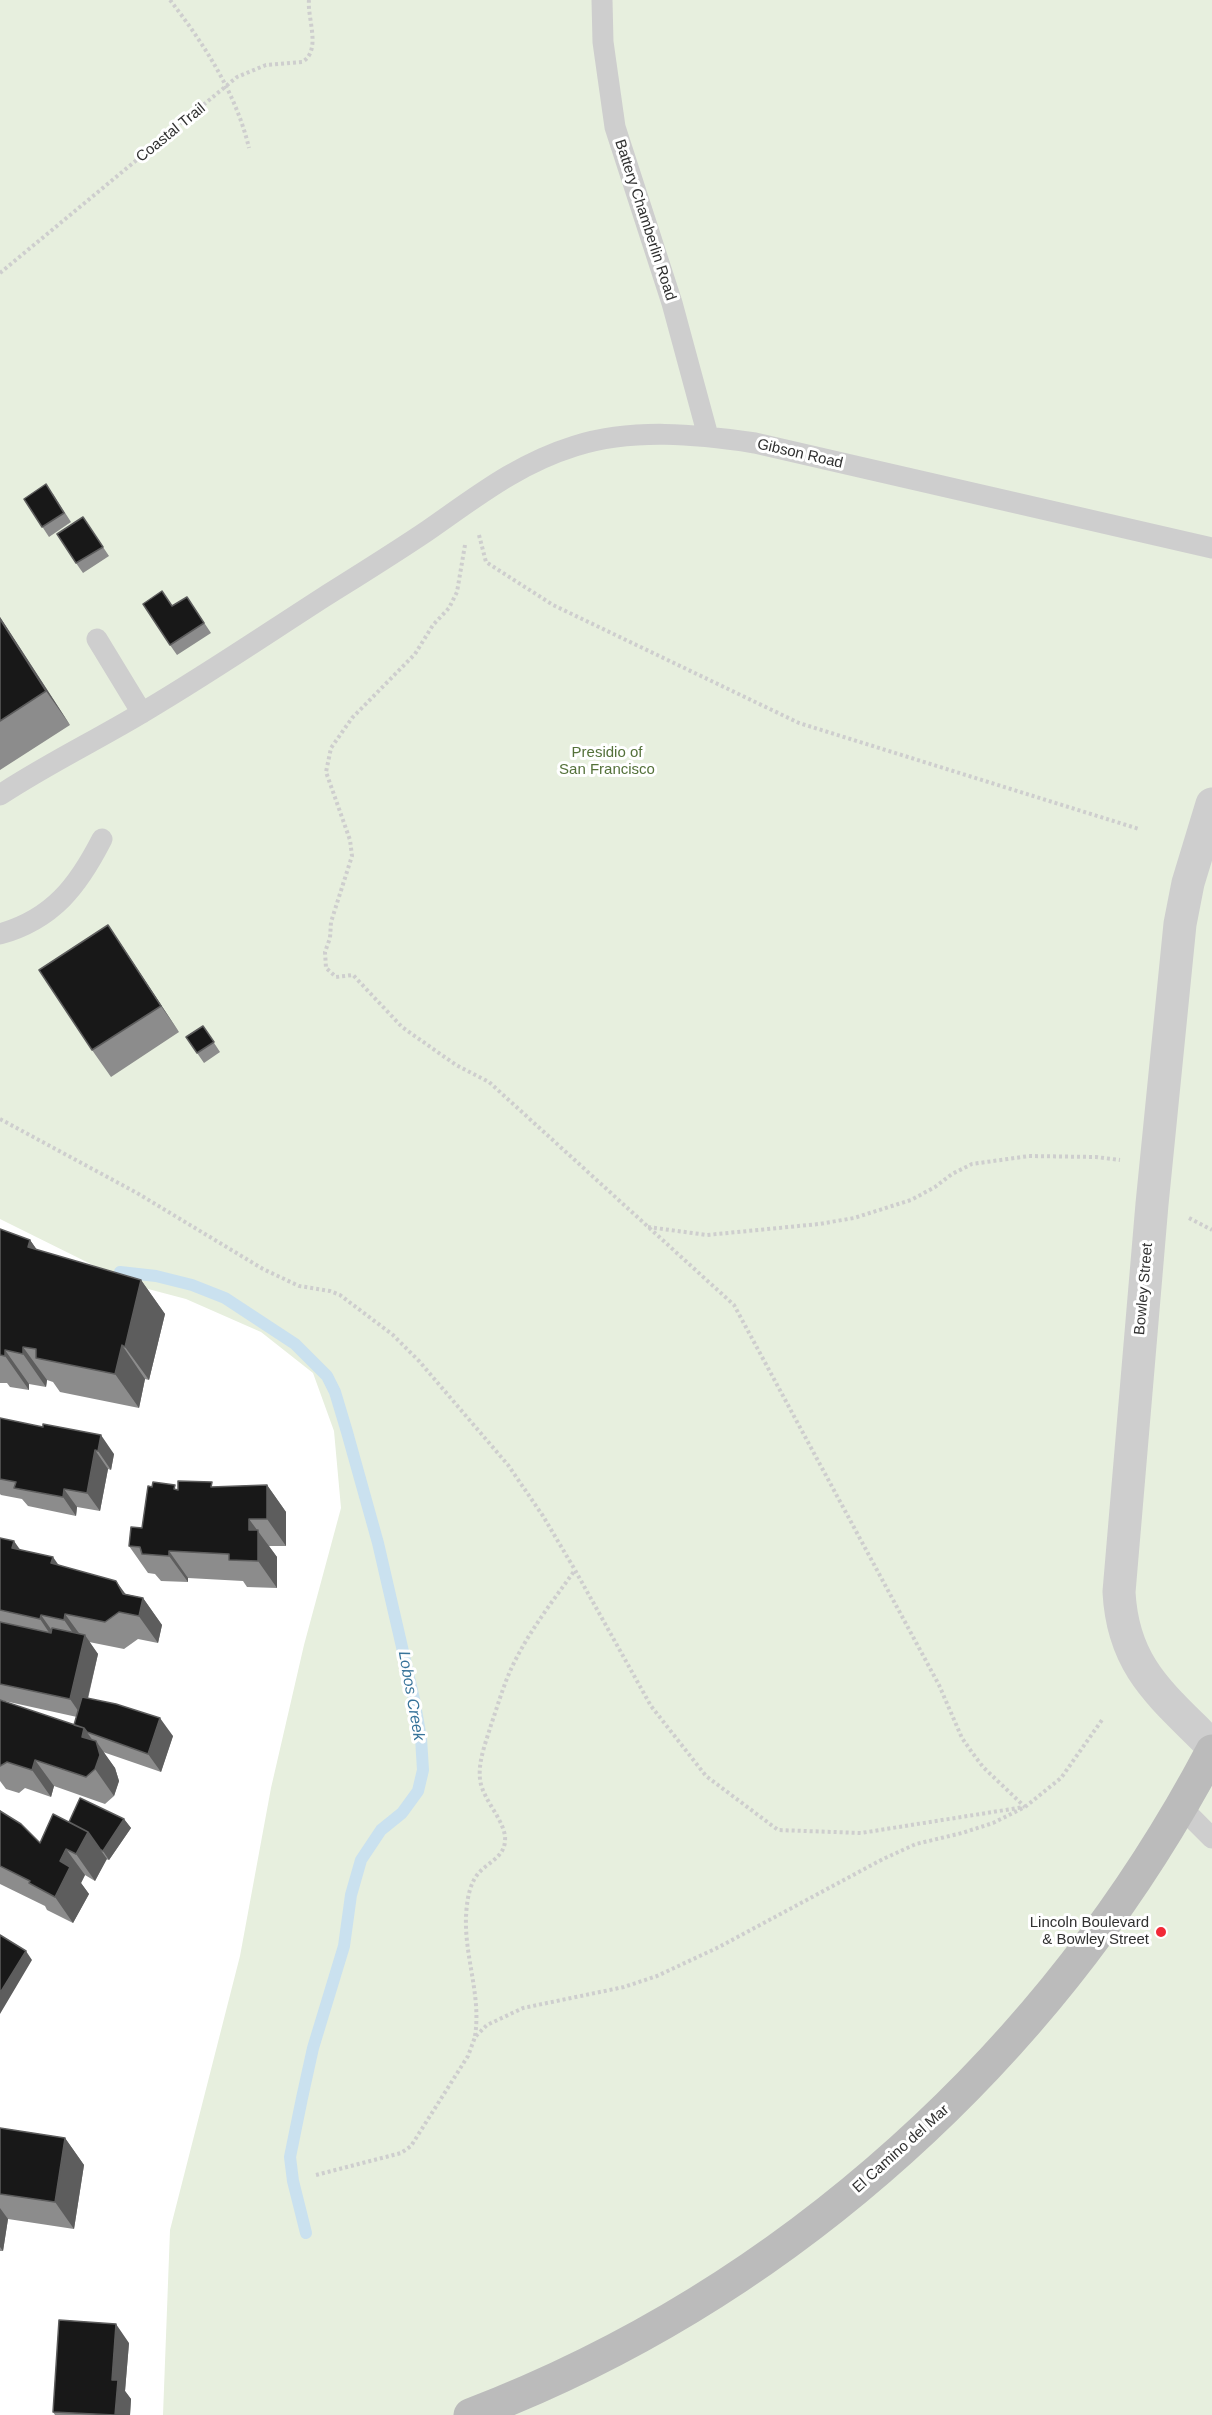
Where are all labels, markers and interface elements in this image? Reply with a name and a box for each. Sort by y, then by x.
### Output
street label: Coastal Trail [133,100,209,166]
street label: Battery Chamberlin Road [610,137,680,303]
street label: Gibson Road [755,435,845,473]
park label: Presidio of San Francisco [559,744,655,779]
street label: Bowley Street [1131,1242,1157,1336]
water label: Lobos Creek [394,1650,428,1742]
place label: Lincoln Boulevard & Bowley Street [1030,1914,1149,1949]
marker: Lincoln Boulevard & Bowley Street [1154,1925,1168,1939]
street label: El Camino del Mar [849,2101,953,2197]

